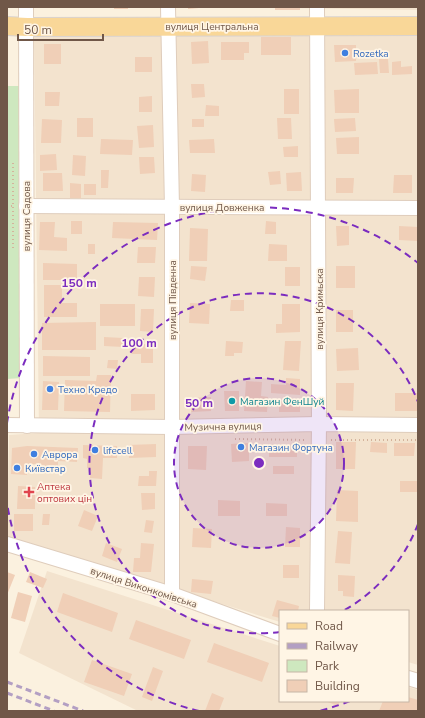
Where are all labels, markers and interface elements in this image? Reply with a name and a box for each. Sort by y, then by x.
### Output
scale bar [18,16,103,42]
street label: вулиця Центральна [165,20,259,34]
text: 50 m [24,22,52,38]
place label: Rozetka [353,47,389,61]
marker: Rozetka [340,48,350,58]
street label: вулиця Садова [20,181,34,251]
street label: вулиця Довженка [180,201,264,215]
street label: вулиця Південна [166,260,180,340]
street label: вулиця Кримьска [313,268,327,350]
text: 150 m [61,275,97,291]
text: 100 m [121,335,157,351]
place label: Техно Кредо [58,383,118,397]
marker: Техно Кредо [45,384,55,394]
text: 50 m [185,395,213,411]
place label: Магазин ФенШуй [240,395,324,409]
marker: Магазин ФенШуй [227,396,237,406]
street label: Музична вулиця [184,419,262,435]
place label: Магазин Фортуна [249,441,333,455]
marker: Магазин Фортуна [236,442,246,452]
place label: lifecell [103,444,133,458]
marker: lifecell [90,445,100,455]
place label: Аврора [42,448,78,462]
marker: Аврора [29,449,39,459]
centre of rings [252,456,266,470]
place label: Київстар [25,462,66,476]
marker: Київстар [12,463,22,473]
place label: Аптека оптових цін [37,480,92,506]
marker: Аптека оптових цін [24,487,34,497]
street label: вулиця Виконкомівська [89,564,199,612]
legend [279,610,409,702]
text: Road [315,618,343,634]
text: Railway [315,638,359,654]
text: Park [315,658,340,674]
text: Building [315,678,360,694]

